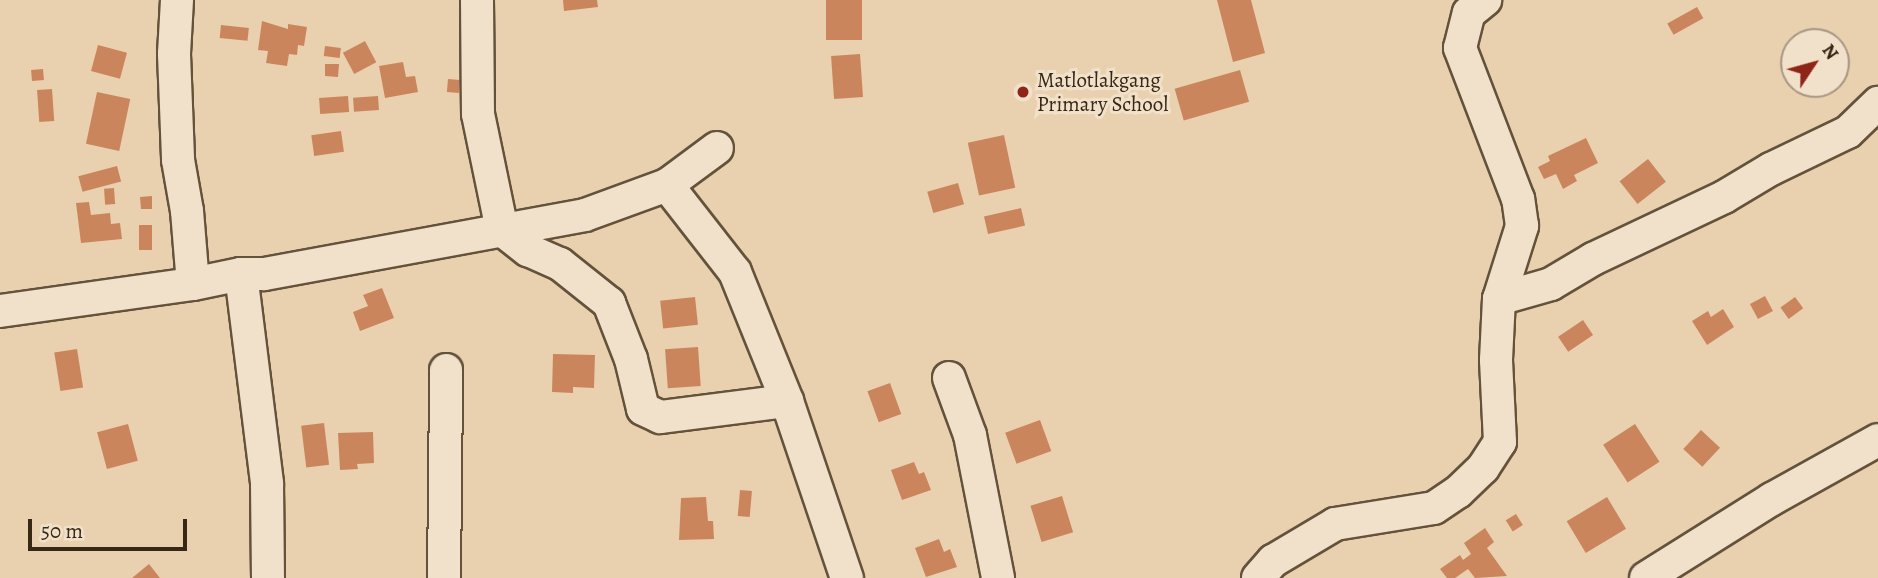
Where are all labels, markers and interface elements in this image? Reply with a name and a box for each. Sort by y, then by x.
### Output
north arrow [1780,28,1850,98]
text: N [1816,39,1845,65]
place label: Matlotlakgang Primary School [1037,67,1168,117]
marker: Matlotlakgang Primary School [1015,84,1031,100]
scale bar [32,504,191,548]
text: 50 m [41,517,83,545]

